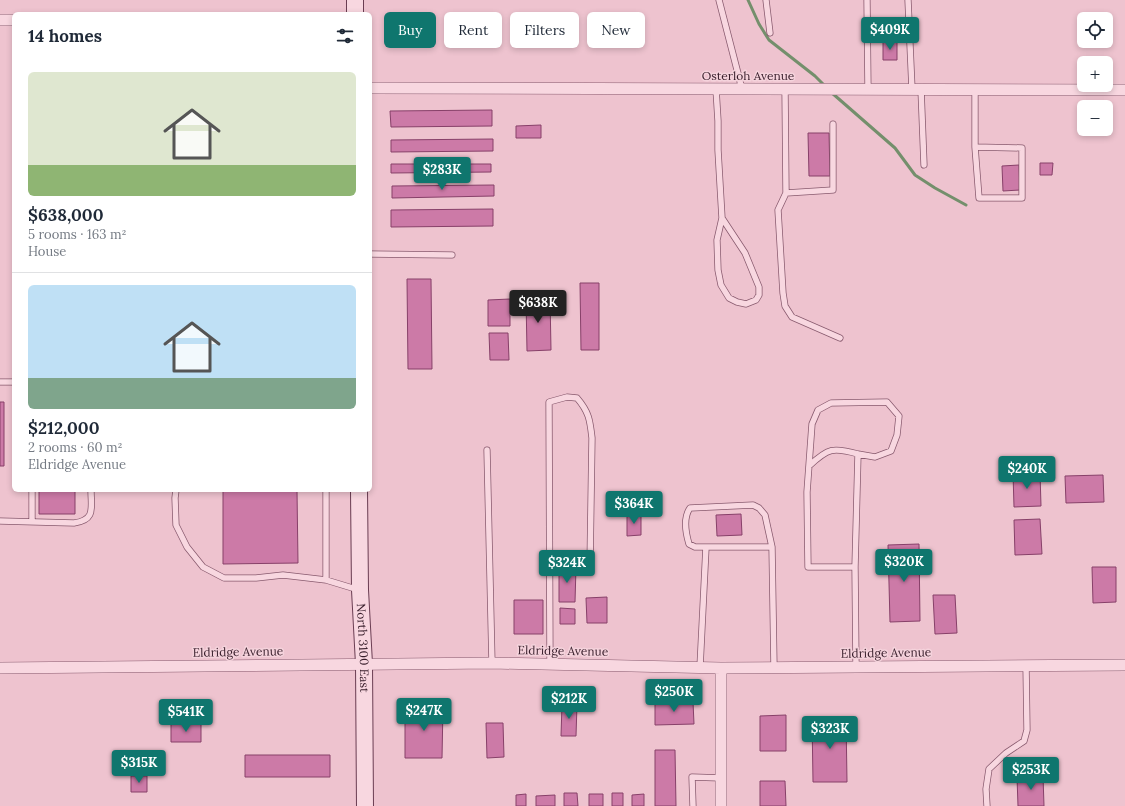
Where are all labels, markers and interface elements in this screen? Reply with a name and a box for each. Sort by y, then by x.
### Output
chip: Buy [384,12,436,48]
chip: Rent [444,12,502,48]
chip: Filters [510,12,579,48]
chip: New [587,12,645,48]
map controls [1077,12,1113,136]
button: locate [1077,12,1113,48]
pin: $409K [862,17,918,51]
text: $409K [870,21,910,38]
text: 14 homes [28,25,102,47]
icon: filters [334,25,356,47]
button: + [1077,56,1113,92]
street label: Osterloh Avenue [702,68,795,83]
icon: home [156,98,228,170]
button: − [1077,100,1113,136]
pin: $283K [414,157,470,191]
text: $283K [423,161,461,178]
text: $638,000 [28,204,103,226]
text: 5 rooms · 163 m² [28,226,127,243]
text: House [28,243,66,260]
pin: $638K [510,290,566,324]
text: $638K [518,294,558,311]
icon: home [156,311,228,383]
text: $212,000 [28,417,99,439]
text: 2 rooms · 60 m² [28,439,123,456]
text: Eldridge Avenue [28,456,126,473]
pin: $240K [999,456,1055,490]
text: $240K [1007,460,1047,477]
pin: $364K [606,491,662,525]
text: $364K [615,495,653,512]
pin: $320K [876,549,932,583]
pin: $324K [539,550,595,584]
text: $320K [884,553,924,570]
text: $324K [548,554,586,571]
street label: North 3100 East [354,603,372,693]
street label: Eldridge Avenue [518,642,609,659]
street label: Eldridge Avenue [193,643,284,660]
street label: Eldridge Avenue [841,644,932,661]
pin: $250K [646,679,702,713]
text: $250K [654,683,694,700]
pin: $212K [541,686,597,720]
text: $212K [551,690,587,707]
pin: $247K [396,698,452,732]
pin: $541K [158,699,214,733]
text: $247K [405,702,443,719]
text: $541K [168,703,204,720]
pin: $323K [802,716,858,750]
text: $323K [811,720,849,737]
pin: $315K [111,750,167,784]
text: $315K [121,754,157,771]
pin: $253K [1003,757,1059,791]
text: $253K [1012,761,1050,778]

